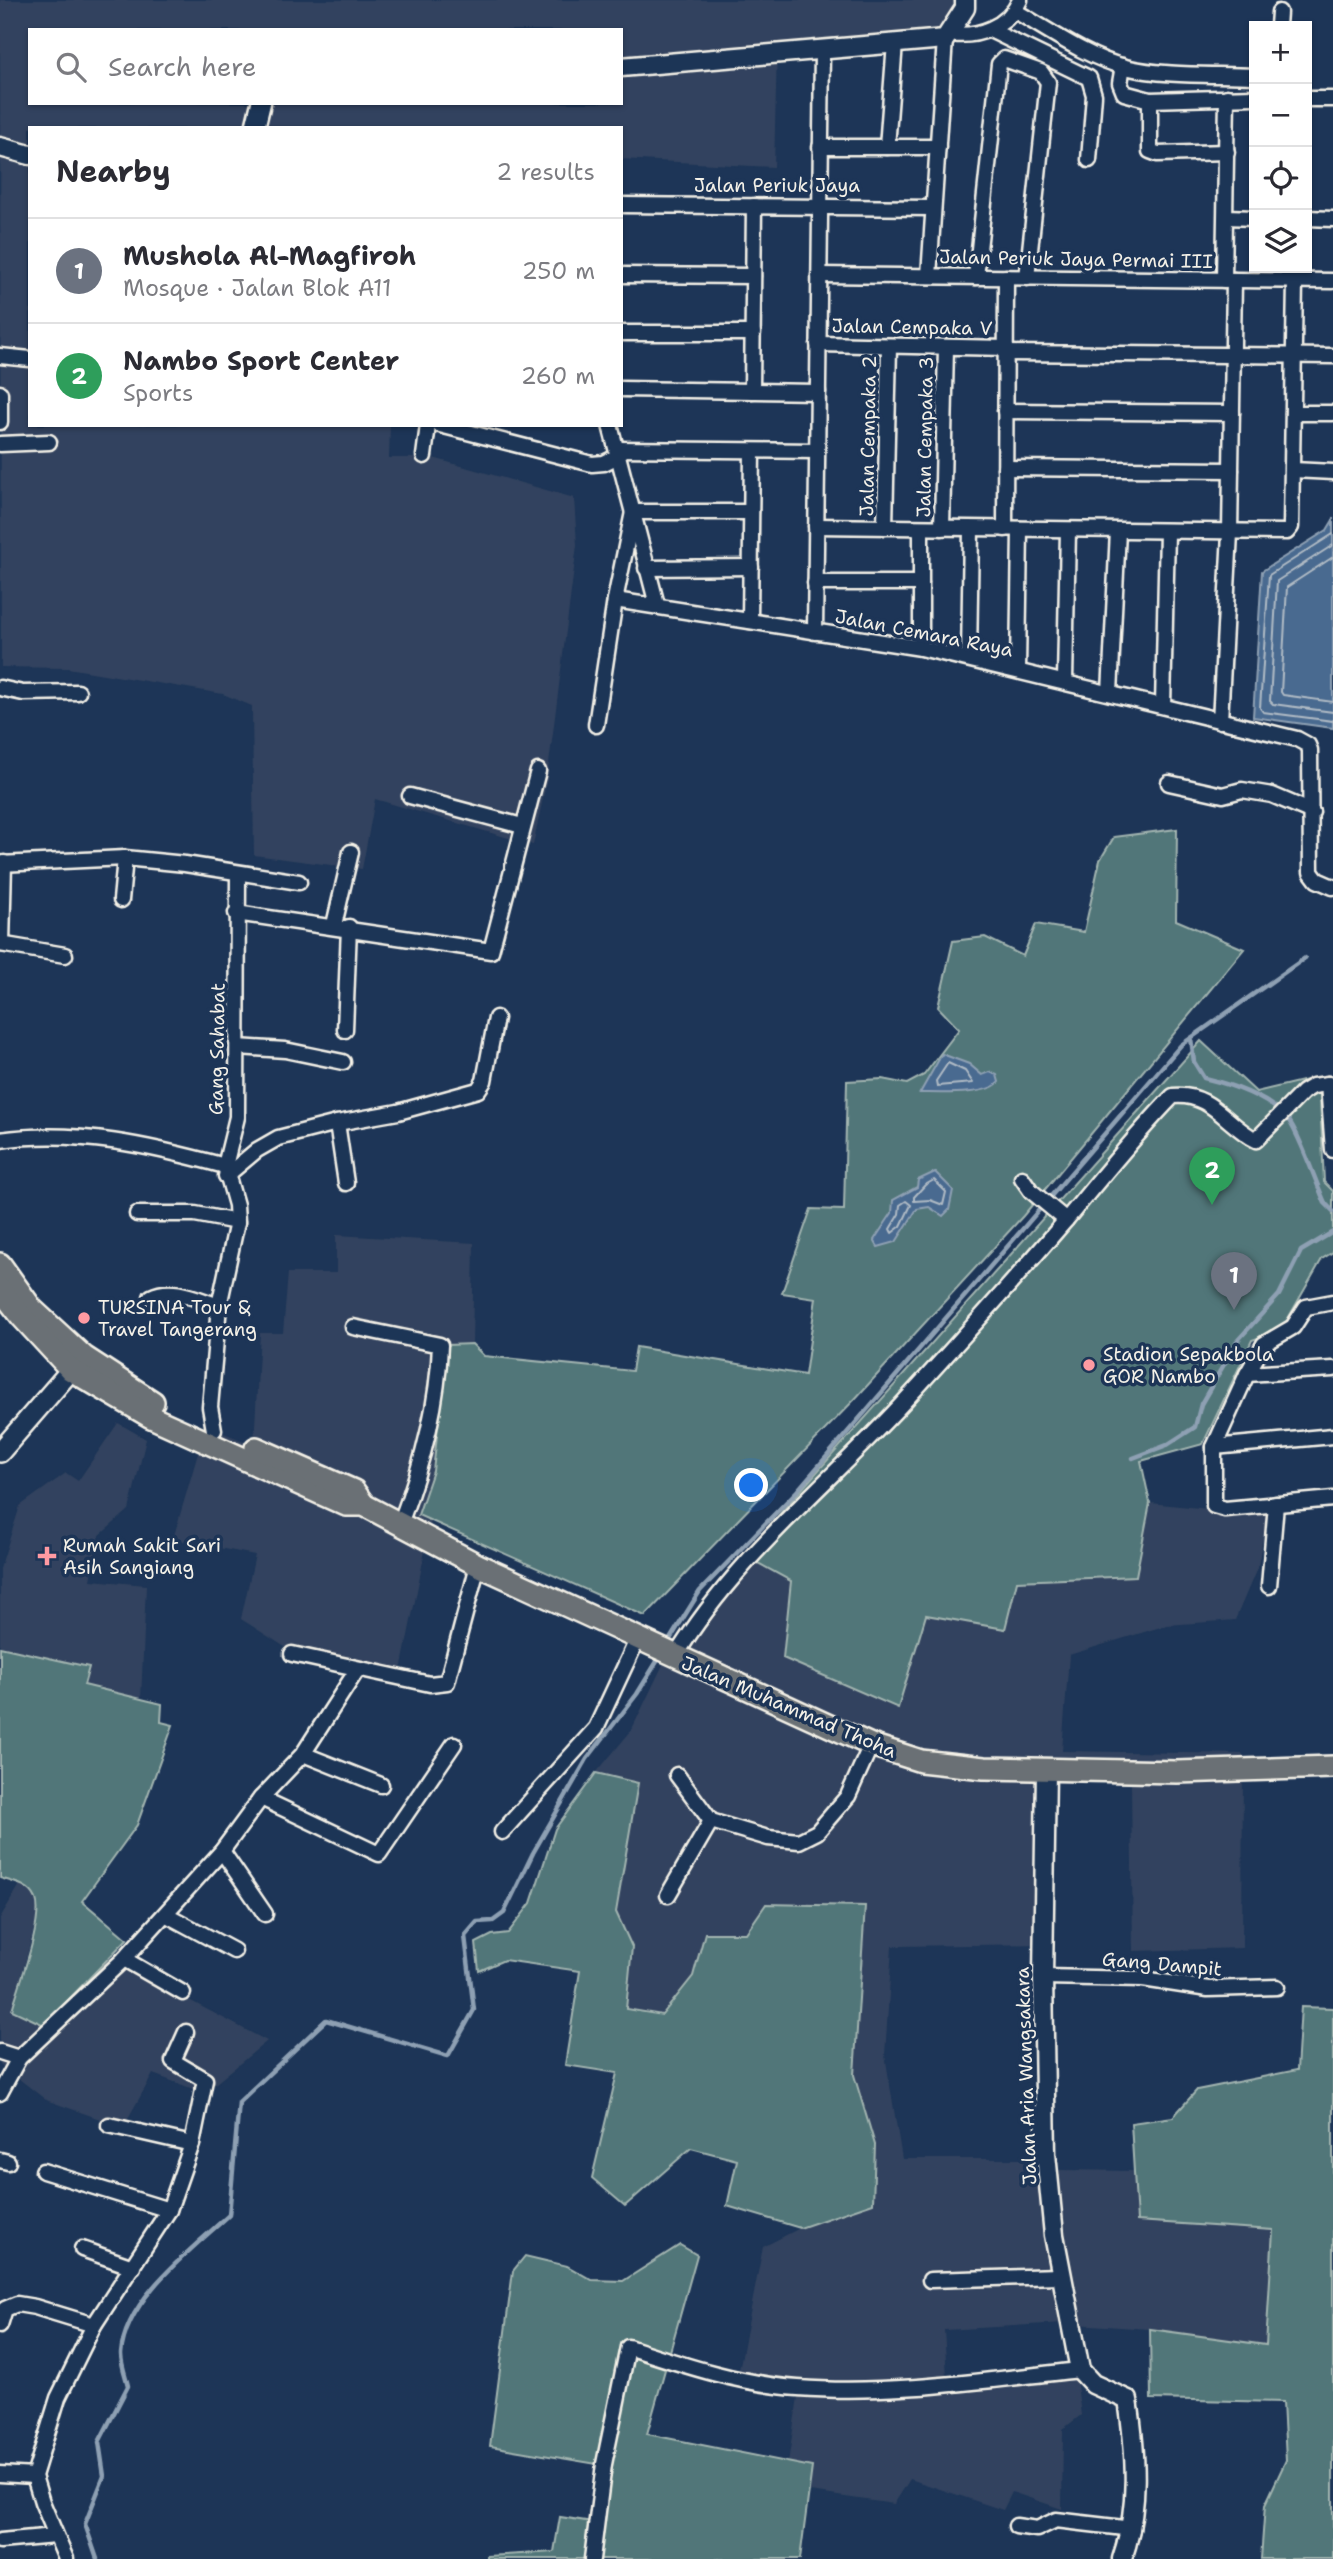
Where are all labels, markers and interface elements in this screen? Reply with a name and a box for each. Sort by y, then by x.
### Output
map controls [1249,21,1312,273]
button: + [1249,21,1312,84]
search box [28,28,623,105]
icon: search [52,48,90,86]
text: Search here [108,49,257,84]
button: − [1249,84,1312,147]
button: locate [1249,147,1312,210]
text: Nearby [56,151,171,192]
text: 2 results [496,157,595,187]
street label: Jalan Periuk Jaya [694,173,860,198]
button: layers [1249,210,1312,273]
text: Mushola Al-Magfiroh [123,238,416,273]
street label: Jalan Periuk Jaya Permai III [939,244,1213,274]
text: 1 [74,256,84,286]
text: 250 m [522,256,595,286]
text: Mosque · Jalan Blok A11 [123,273,392,303]
street label: Jalan Cempaka V [831,313,993,341]
text: Nambo Sport Center [123,343,399,378]
street label: Jalan Cempaka 2 [854,355,882,517]
street label: Jalan Cempaka 3 [911,356,939,518]
text: 2 [71,361,87,391]
text: 260 m [521,361,595,391]
text: Sports [123,378,194,408]
street label: Jalan Cemara Raya [833,603,1015,663]
street label: Gang Sahabat [203,983,231,1115]
pin: 2 [1189,1147,1235,1205]
pin: 1 [1211,1252,1257,1310]
place label: TURSINA Tour & Travel Tangerang [98,1295,257,1342]
marker: TURSINA Tour & Travel Tangerang [76,1310,92,1326]
place label: Stadion Sepakbola GOR Nambo [1103,1342,1274,1389]
marker: Stadion Sepakbola GOR Nambo [1081,1357,1097,1373]
your location [734,1468,768,1502]
place label: Rumah Sakit Sari Asih Sangiang [63,1533,221,1580]
marker: Rumah Sakit Sari Asih Sangiang [37,1546,57,1566]
street label: Jalan Muhammad Thoha [678,1650,900,1764]
street label: Gang Dampit [1101,1946,1223,1982]
street label: Jalan Aria Wangsakara [1010,1966,1042,2186]

